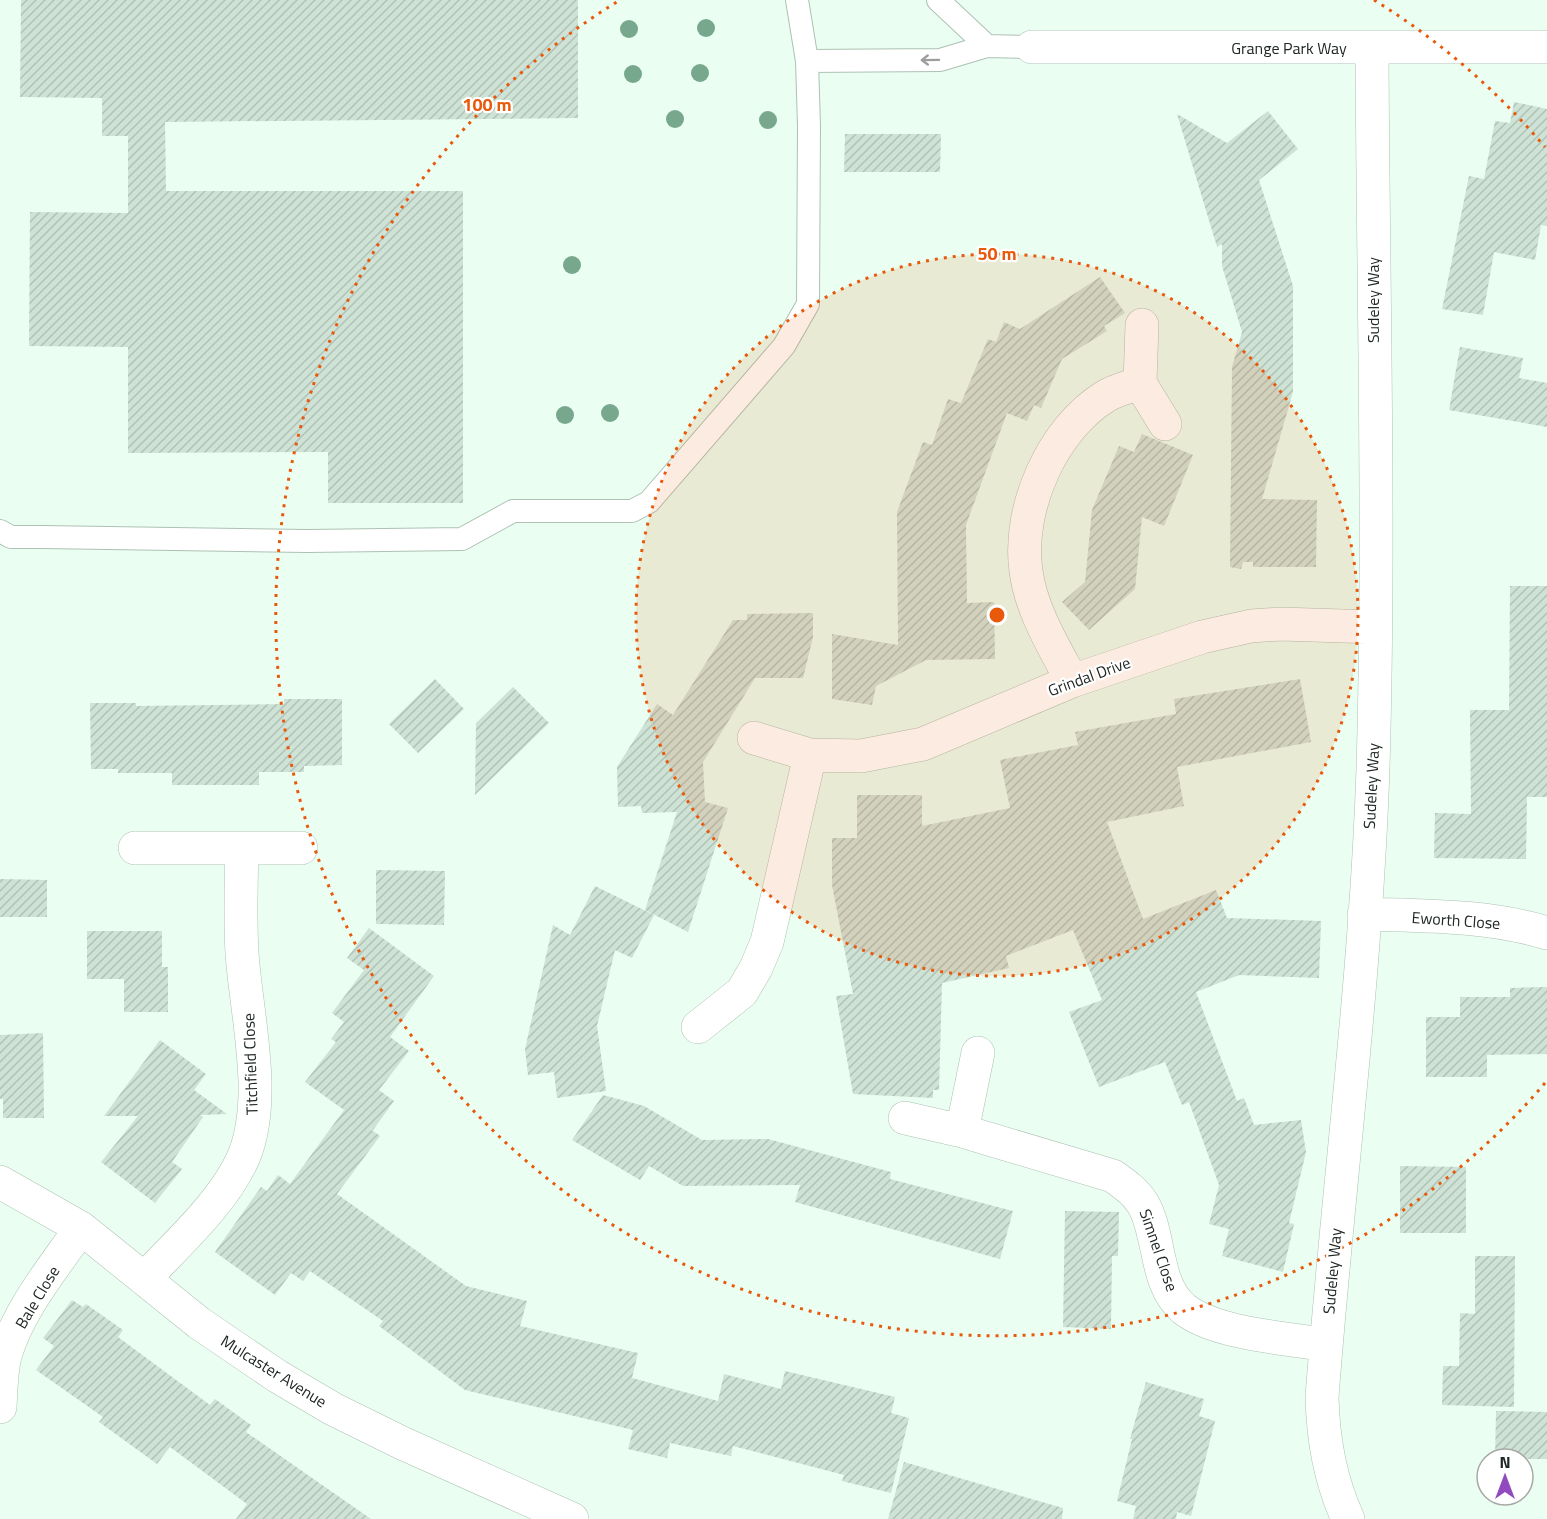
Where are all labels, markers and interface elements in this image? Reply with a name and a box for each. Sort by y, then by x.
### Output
street label: Grange Park Way [1231,36,1347,60]
one-way arrow [920,54,940,66]
text: 100 m [462,91,512,118]
text: 50 m [977,240,1017,267]
street label: Sudeley Way [1361,257,1385,343]
centre of rings [987,605,1007,625]
street label: Grindal Drive [1044,650,1134,702]
street label: Sudeley Way [1357,742,1385,830]
street label: Eworth Close [1411,905,1501,935]
street label: Titchfield Close [236,1013,264,1115]
street label: Simnel Close [1134,1206,1184,1294]
street label: Sudeley Way [1316,1227,1348,1315]
street label: Bale Close [9,1261,65,1333]
street label: Mulcaster Avenue [216,1329,332,1413]
north arrow [1475,1447,1535,1507]
text: N [1499,1450,1511,1474]

